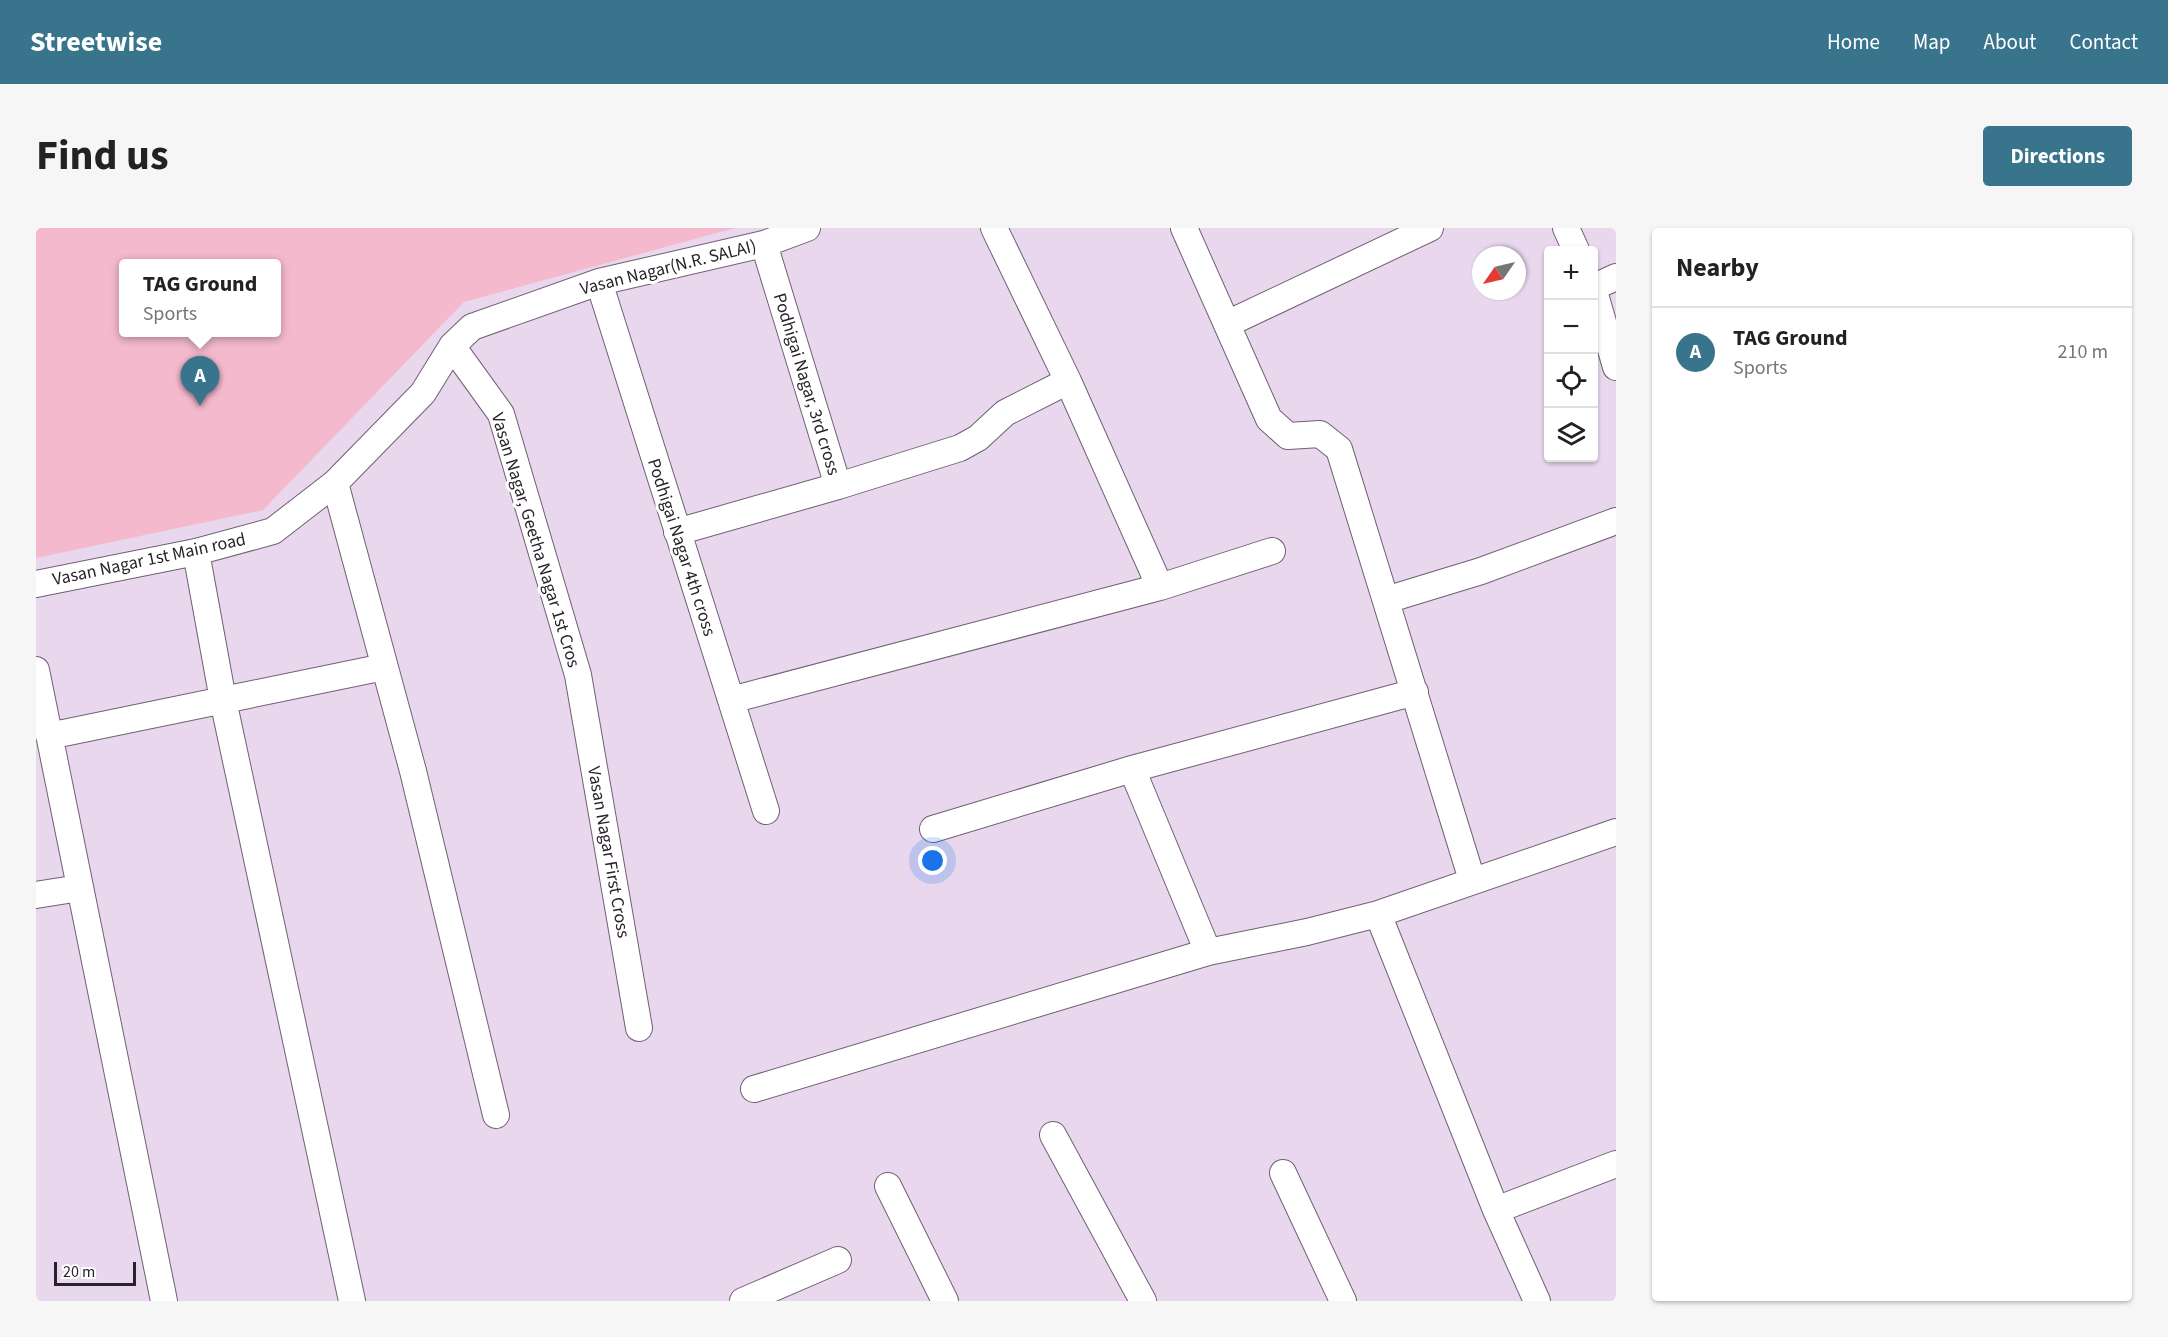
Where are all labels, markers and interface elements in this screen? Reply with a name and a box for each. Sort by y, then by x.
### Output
text: Streetwise [30,22,162,62]
text: Home [1827,27,1880,57]
text: Map [1913,27,1951,57]
text: About [1984,27,2036,57]
text: Contact [2069,27,2138,57]
text: Find us [36,126,169,186]
button: Directions [1983,126,2132,186]
street label: Vasan Nagar(N.R. SALAI) [577,233,759,301]
north arrow [1472,246,1526,300]
map controls [1544,246,1598,462]
button: + [1544,246,1598,300]
text: Nearby [1676,249,1759,286]
popup [119,259,281,337]
text: TAG Ground [143,268,257,300]
street label: Podhigai Nagar, 3rd cross [767,290,846,478]
text: Sports [143,300,197,328]
button: − [1544,300,1598,354]
text: TAG Ground [1733,322,1848,354]
text: A [1690,338,1701,366]
text: 210 m [2058,338,2108,366]
button: locate [1544,354,1598,408]
text: Sports [1733,354,1788,382]
pin: A [180,356,220,406]
button: layers [1544,408,1598,462]
street label: Vasan Nagar, Geetha Nagar 1st Cros [485,410,586,671]
street label: Podhigai Nagar 4th cross [641,455,722,639]
street label: Vasan Nagar 1st Main road [50,527,248,592]
street label: Vasan Nagar First Cross [581,764,636,940]
your location [918,846,947,875]
scale bar [54,1259,136,1286]
text: 20 m [63,1261,95,1283]

